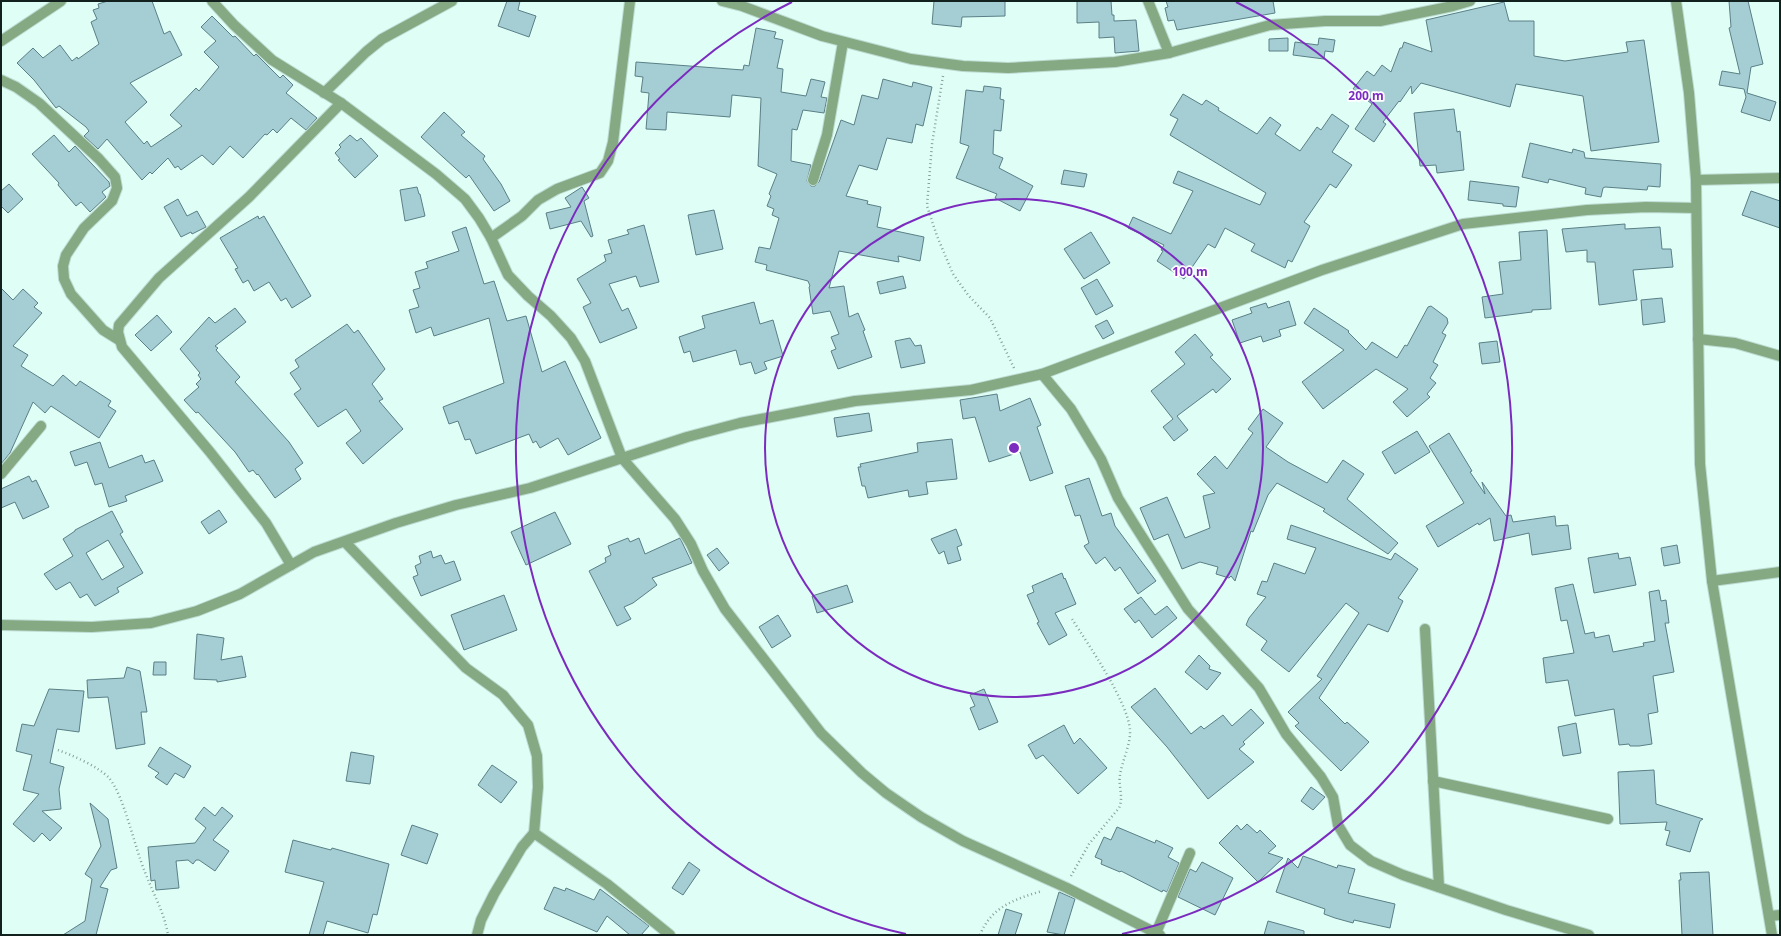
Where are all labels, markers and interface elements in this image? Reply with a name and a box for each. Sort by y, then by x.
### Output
text: 200 m [1348,87,1384,104]
text: 100 m [1172,263,1208,280]
centre of rings [1007,441,1021,455]

